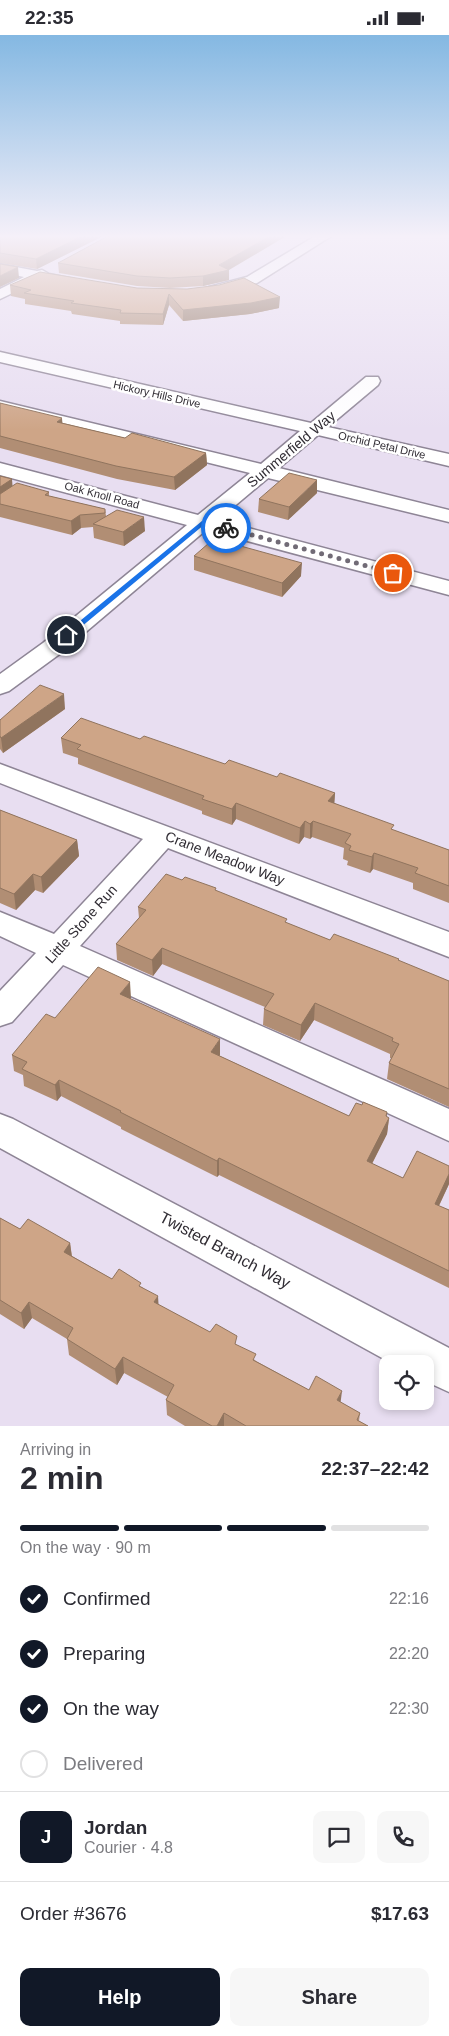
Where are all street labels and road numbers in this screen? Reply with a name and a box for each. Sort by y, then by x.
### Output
street label: Hickory Hills Drive [112,378,202,410]
street label: Summerfield Way [244,408,338,490]
street label: Orchid Petal Drive [337,429,427,461]
street label: Oak Knoll Road [63,479,141,511]
street label: Crane Meadow Way [163,828,287,888]
street label: Little Stone Run [42,882,120,966]
street label: Twisted Branch Way [157,1208,293,1292]

